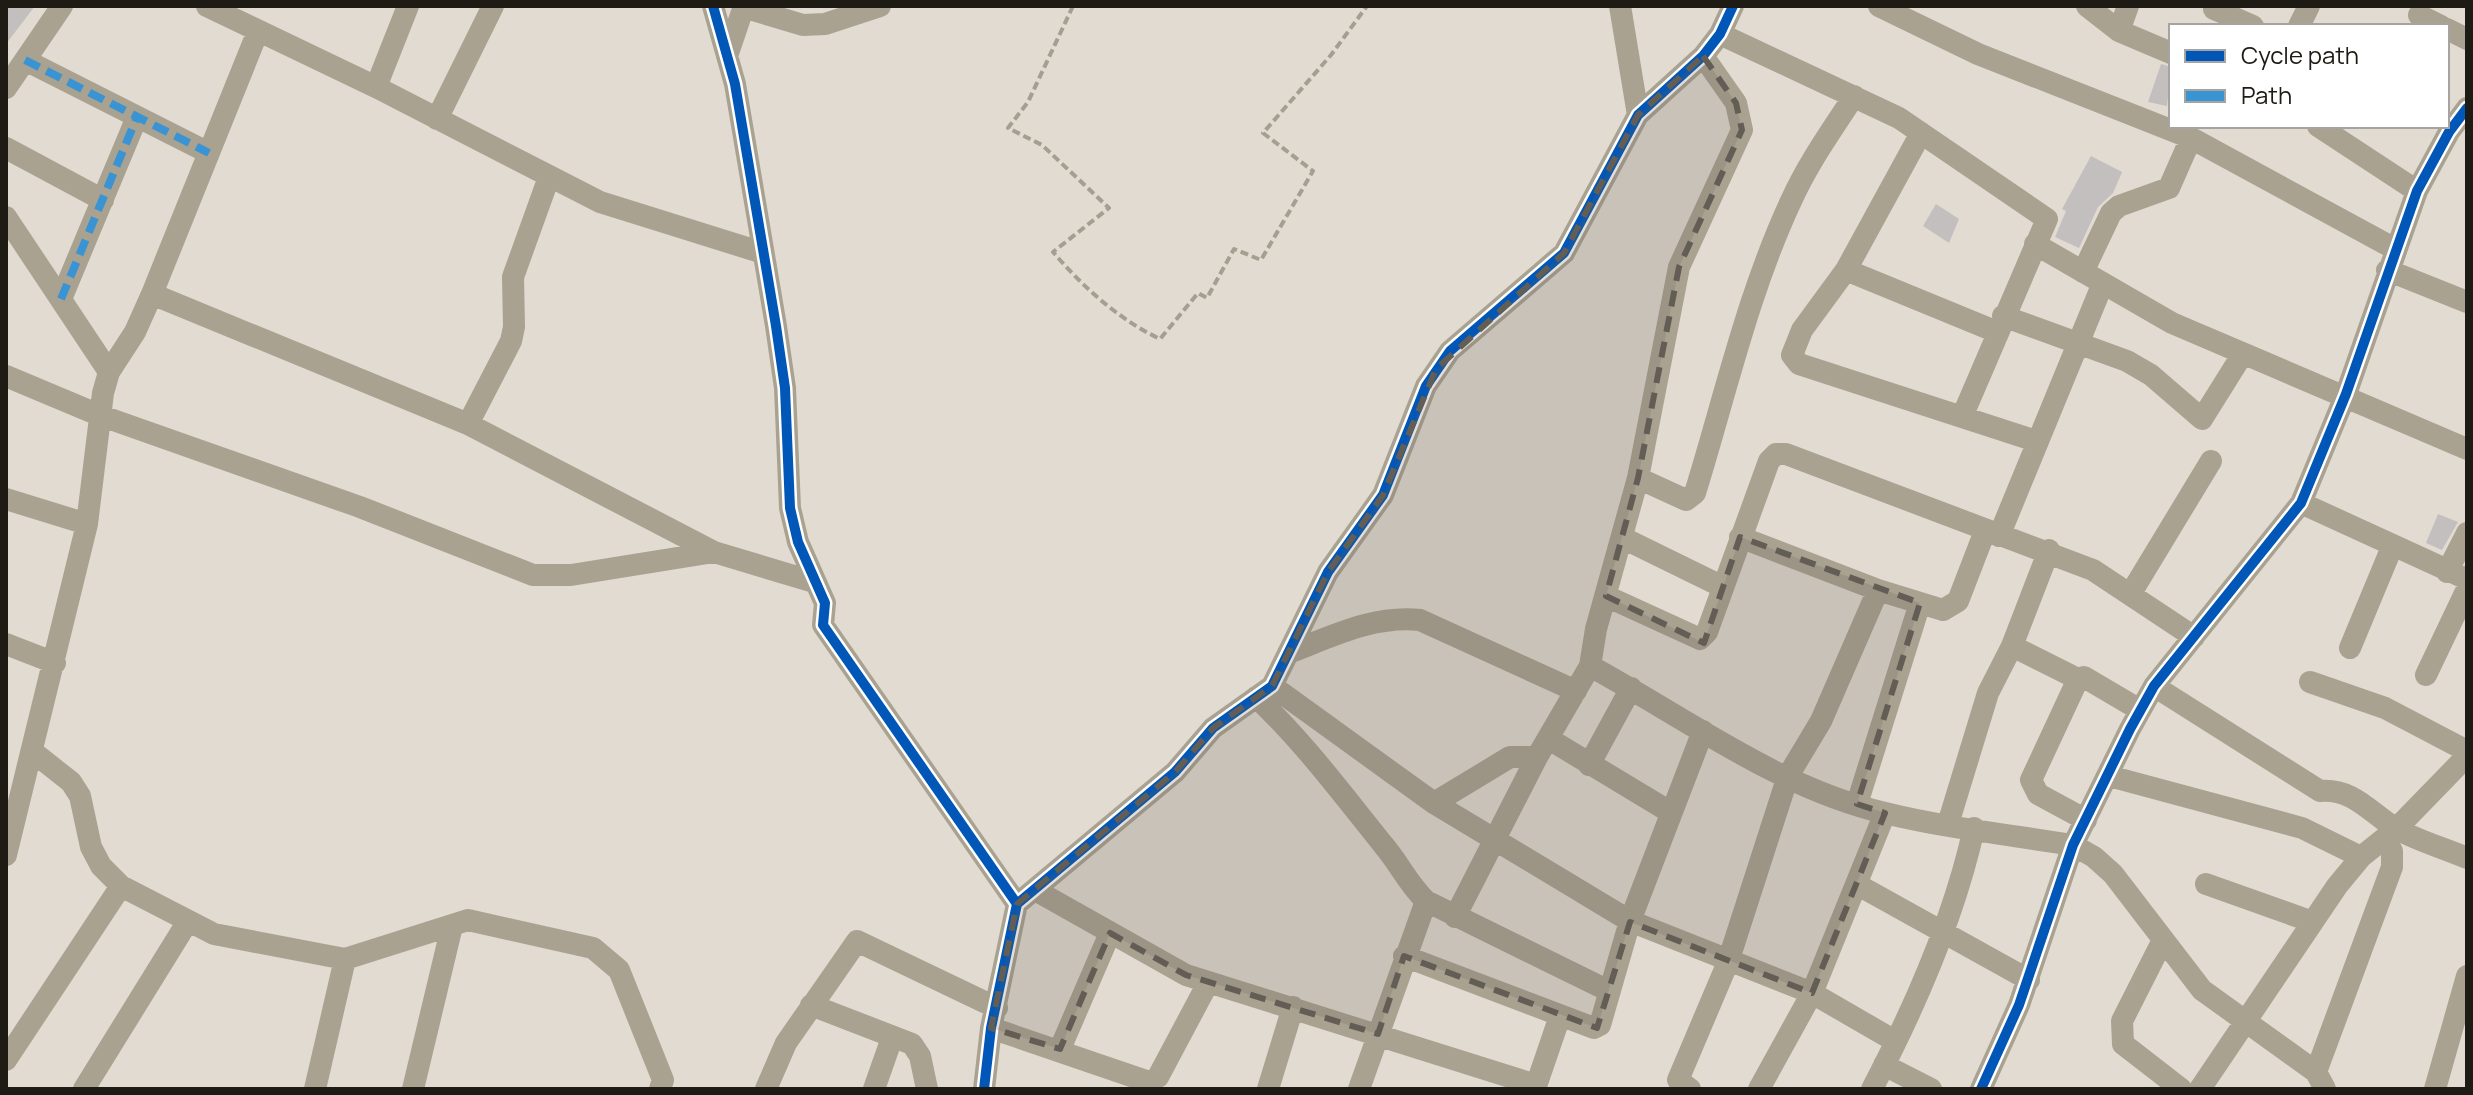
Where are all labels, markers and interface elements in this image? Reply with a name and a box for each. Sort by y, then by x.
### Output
legend [2169,24,2449,128]
text: Cycle path [2241,38,2359,71]
text: Path [2241,78,2292,111]

